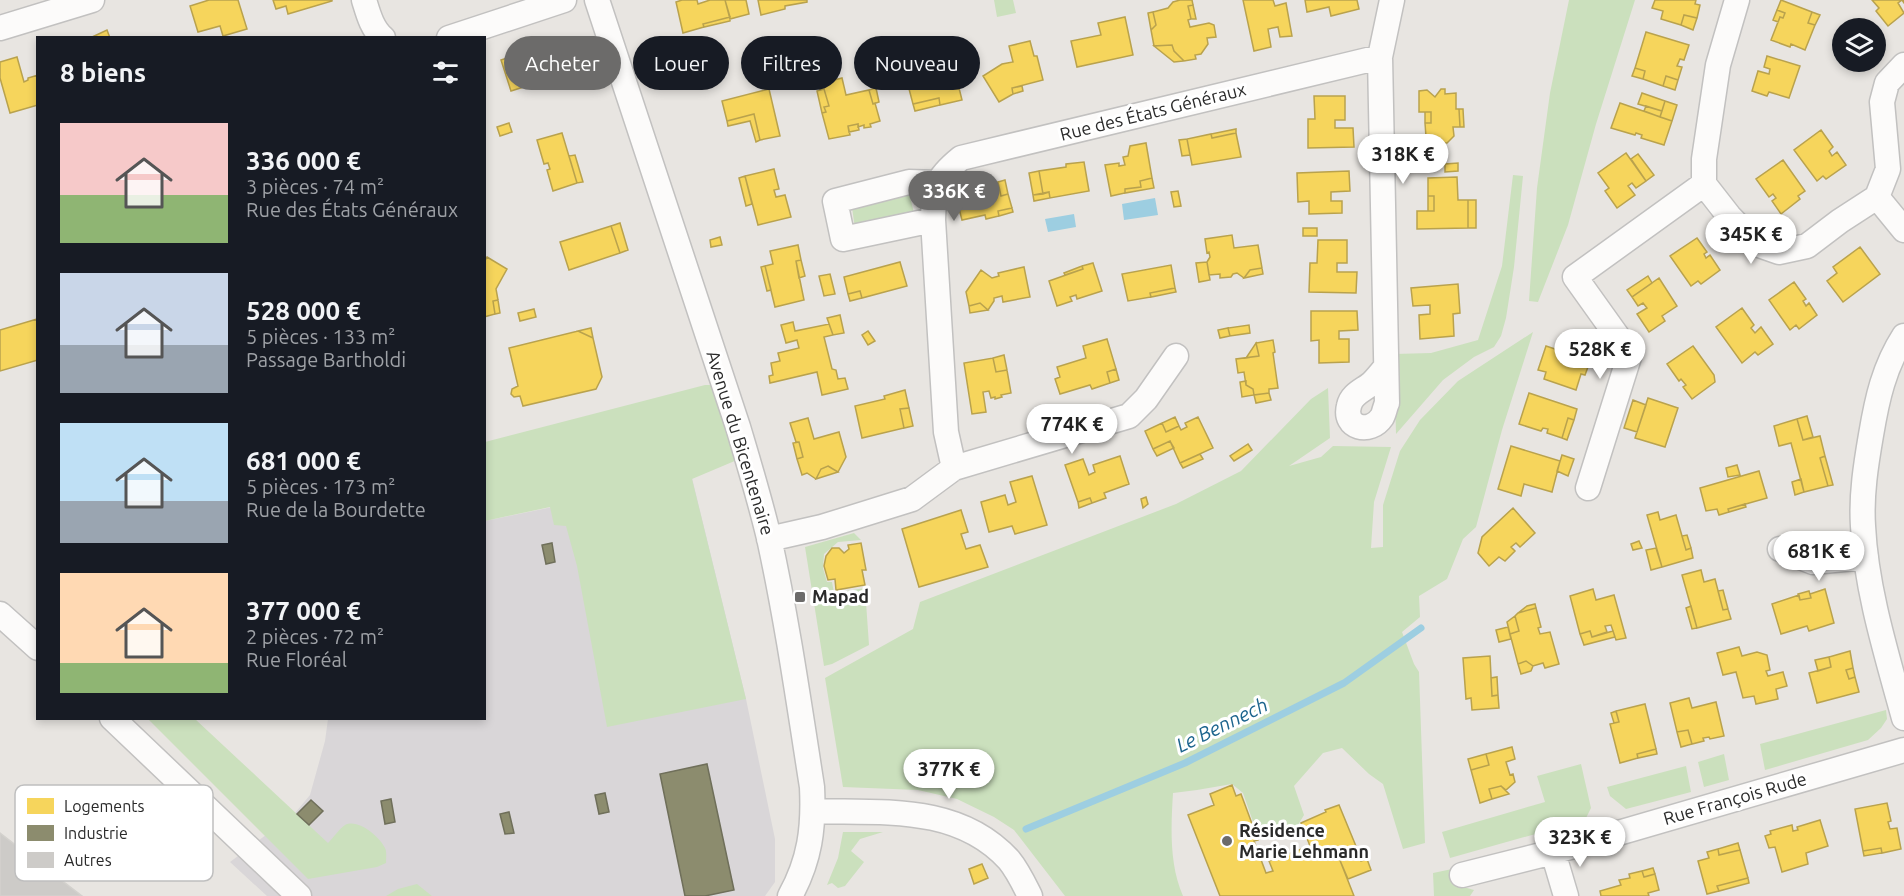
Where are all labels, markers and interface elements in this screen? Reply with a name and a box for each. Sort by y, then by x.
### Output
map controls [1832,18,1886,72]
button: layers [1832,18,1886,72]
chip: Acheter [504,36,621,90]
chip: Louer [633,36,729,90]
chip: Filtres [741,36,842,90]
chip: Nouveau [854,36,980,90]
icon: filters [429,56,462,89]
text: 8 biens [60,58,146,87]
street label: Rue des États Généraux [1058,77,1248,144]
pin: 318K € [1354,134,1452,185]
text: 318K € [1371,142,1435,165]
text: 336 000 € [246,146,361,175]
icon: home [108,147,180,219]
pin: 336K € [905,171,1003,222]
text: 3 pièces · 74 m² [246,175,384,198]
text: 336K € [922,179,986,202]
text: Rue des États Généraux [246,198,458,221]
pin: 345K € [1702,214,1800,265]
text: 345K € [1719,222,1783,245]
text: 528 000 € [246,296,361,325]
icon: home [108,297,180,369]
text: 5 pièces · 133 m² [246,325,395,348]
pin: 528K € [1551,329,1649,380]
text: 528K € [1568,337,1632,360]
text: Passage Bartholdi [246,348,406,371]
street label: Avenue du Bicentenaire [703,348,779,537]
pin: 774K € [1023,404,1121,455]
text: 774K € [1040,412,1104,435]
text: 681 000 € [246,446,361,475]
icon: home [108,447,180,519]
text: 5 pièces · 173 m² [246,475,395,498]
text: Rue de la Bourdette [246,498,426,521]
pin: 681K € [1770,531,1868,582]
text: 681K € [1787,539,1851,562]
place label: Mapad [812,586,869,606]
marker: Mapad [793,590,807,604]
text: 377 000 € [246,596,361,625]
icon: home [108,597,180,669]
text: 2 pièces · 72 m² [246,625,384,648]
text: Rue Floréal [246,648,347,671]
water label: Le Bennech [1172,693,1271,757]
pin: 377K € [900,749,998,800]
text: 377K € [917,757,981,780]
street label: Rue François Rude [1661,768,1809,828]
legend [15,785,213,881]
text: Logements [64,797,145,815]
pin: 323K € [1531,817,1629,868]
place label: Résidence Marie Lehmann [1239,820,1369,861]
text: Industrie [64,824,128,842]
text: 323K € [1548,825,1612,848]
marker: Résidence Marie Lehmann [1220,834,1234,848]
text: Autres [64,851,112,869]

